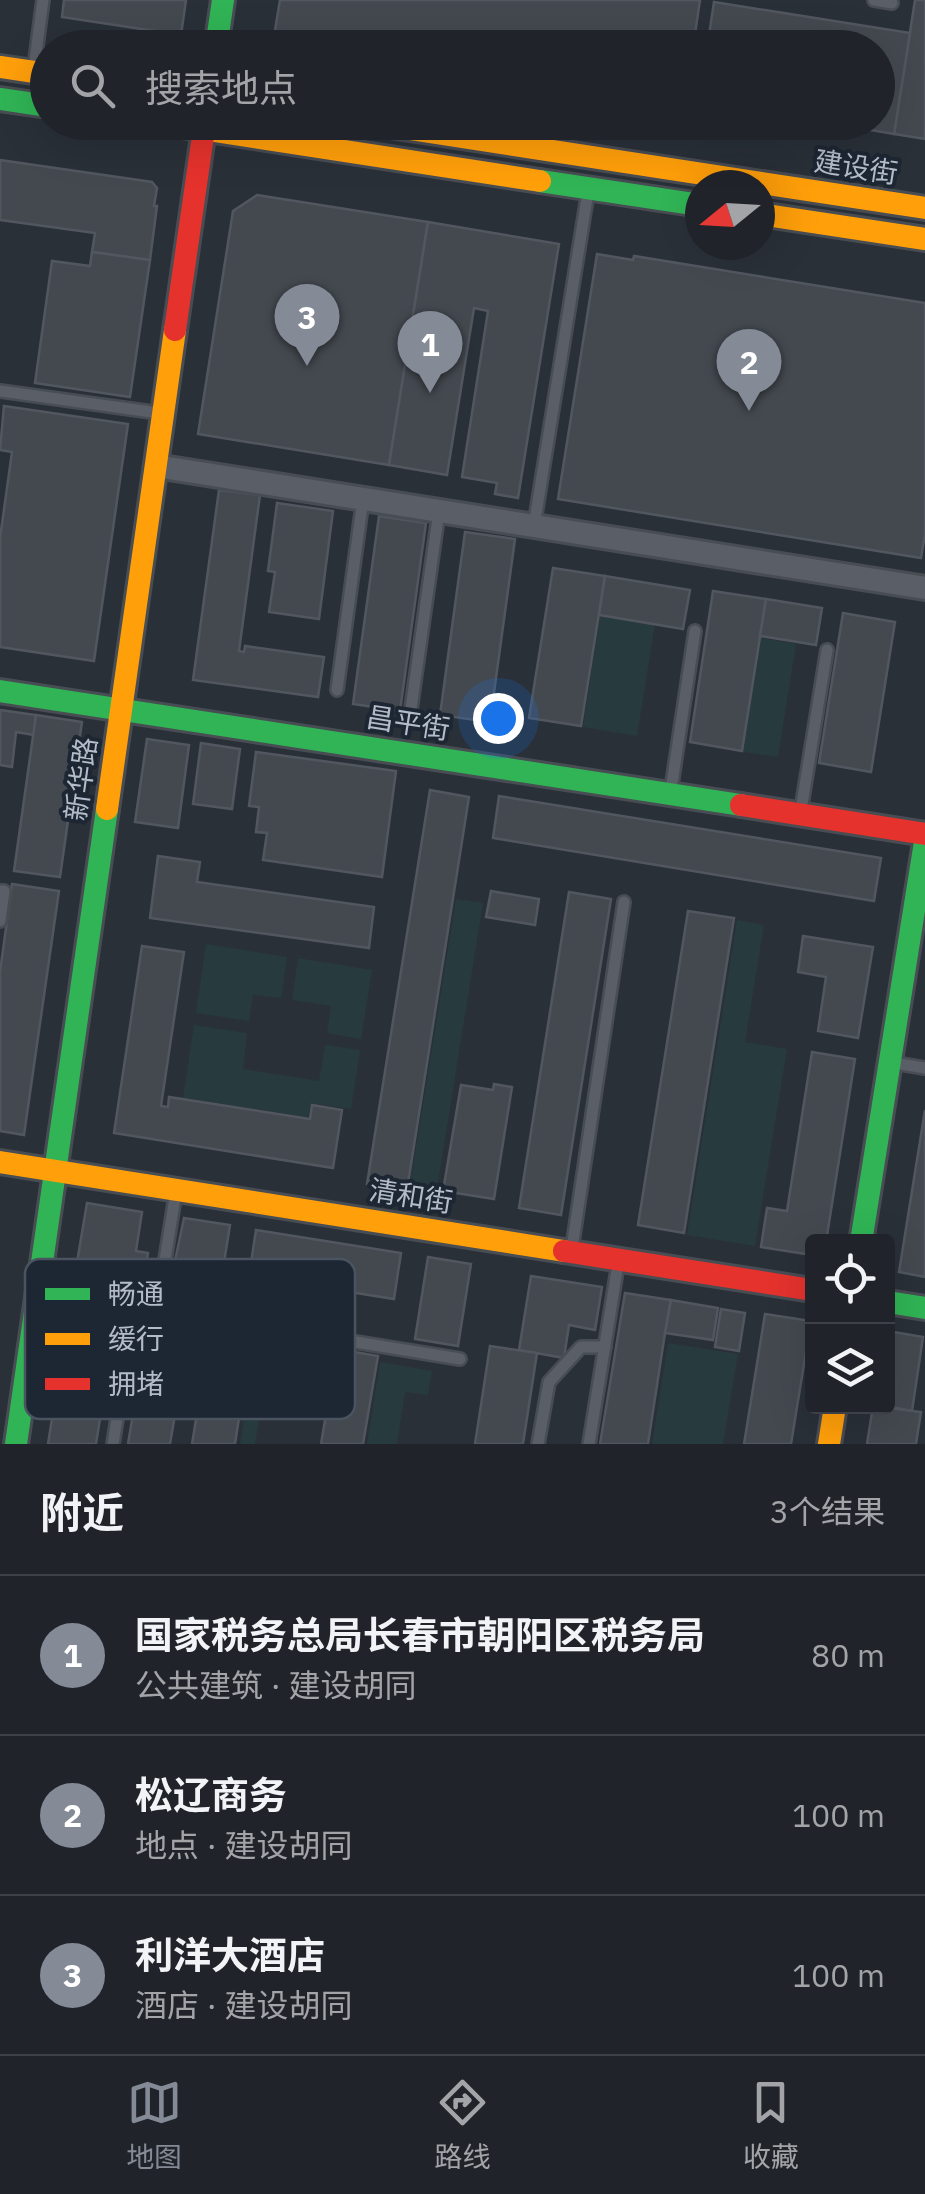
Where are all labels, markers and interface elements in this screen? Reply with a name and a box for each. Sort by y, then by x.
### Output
search box [30,30,895,140]
icon: search [65,58,120,113]
text: 搜索地点 [145,63,297,112]
street label: 建设街 [812,142,900,191]
north arrow [685,170,775,260]
pin: 3 [274,284,340,366]
pin: 1 [398,310,462,393]
pin: 2 [716,328,782,411]
your location [473,693,524,744]
street label: 昌平街 [364,698,452,747]
street label: 新华路 [56,735,105,823]
street label: 清和街 [367,1171,455,1220]
map controls [805,1234,895,1414]
button: locate [805,1234,895,1324]
legend [25,1259,355,1419]
text: 畅通 [108,1275,164,1312]
text: 缓行 [108,1320,164,1357]
button: layers [805,1324,895,1414]
text: 拥堵 [108,1365,164,1402]
text: 附近 [40,1485,124,1540]
text: 3个结果 [770,1490,885,1532]
text: 国家税务总局长春市朝阳区税务局 [135,1610,705,1659]
text: 1 [63,1634,82,1676]
text: 80 m [811,1634,885,1676]
text: 公共建筑 · 建设胡同 [135,1664,417,1706]
text: 松辽商务 [135,1770,287,1819]
text: 2 [63,1794,82,1836]
text: 100 m [792,1794,885,1836]
text: 地点 · 建设胡同 [135,1824,353,1866]
text: 利洋大酒店 [135,1930,325,1979]
text: 3 [63,1954,82,1996]
text: 100 m [792,1954,885,1996]
text: 酒店 · 建设胡同 [135,1984,353,2026]
tab: 地图 [126,2075,182,2175]
tab: 路线 [434,2075,491,2175]
tab: 收藏 [743,2075,799,2175]

